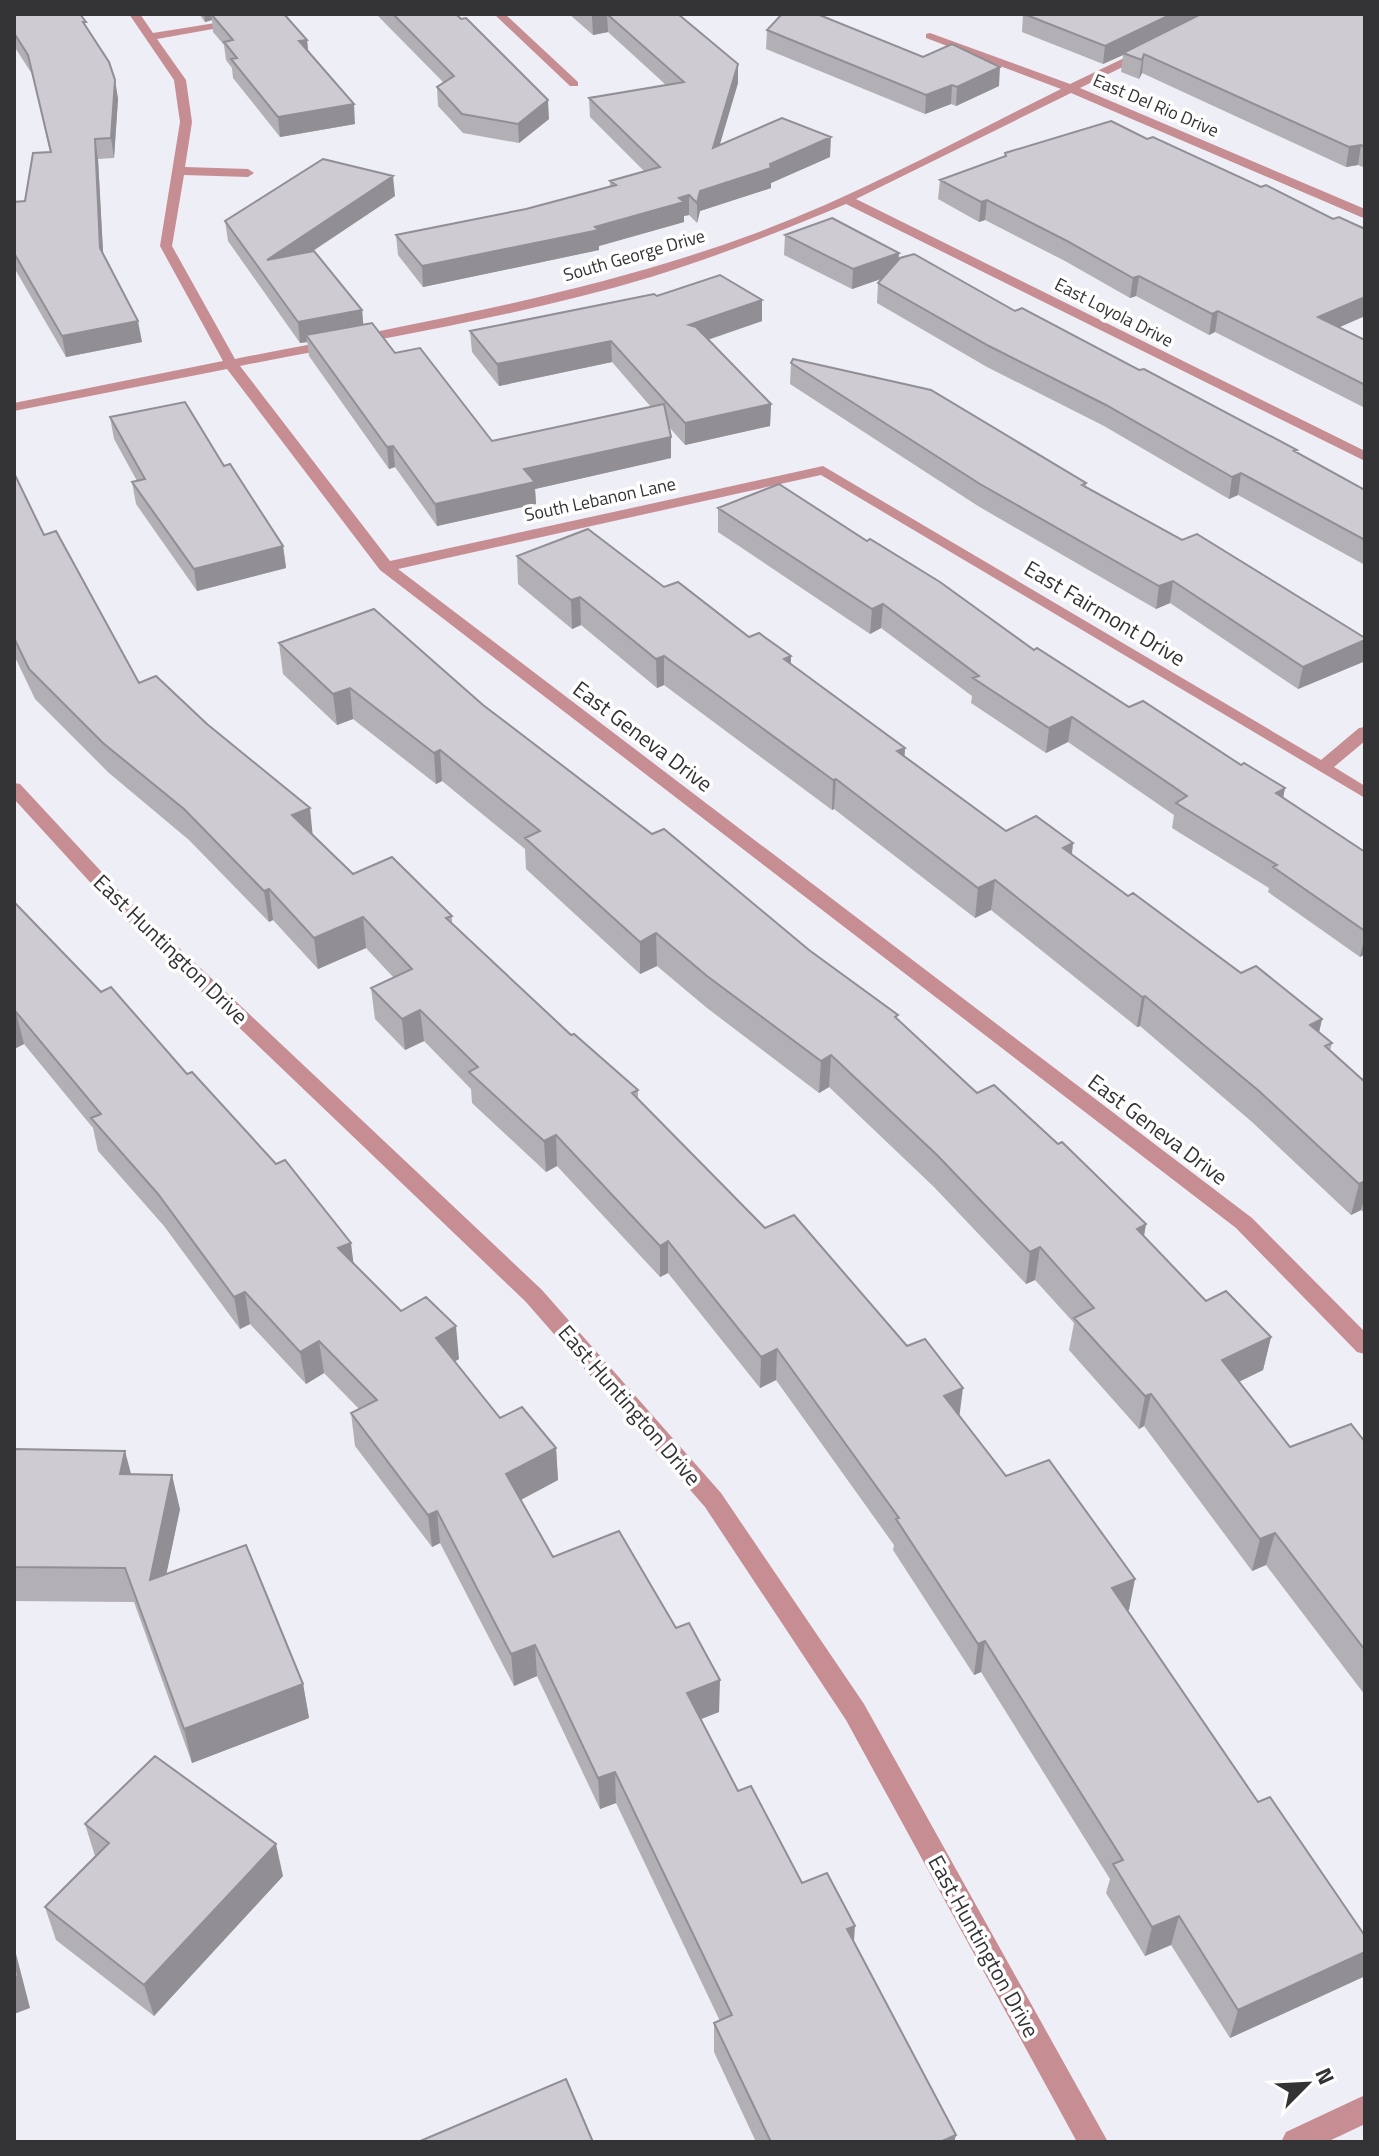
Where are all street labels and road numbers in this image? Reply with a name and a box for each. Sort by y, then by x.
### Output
street label: East Del Rio Drive [1089,66,1223,144]
street label: South George Drive [560,222,708,288]
street label: East Loyola Drive [1050,270,1178,354]
street label: South Lebanon Lane [522,470,678,528]
street label: East Fairmont Drive [1018,551,1192,675]
street label: East Geneva Drive [566,672,720,800]
street label: East Huntington Drive [86,866,256,1032]
street label: East Geneva Drive [1081,1065,1235,1193]
street label: East Huntington Drive [550,1317,710,1493]
street label: East Huntington Drive [920,1849,1048,2043]

